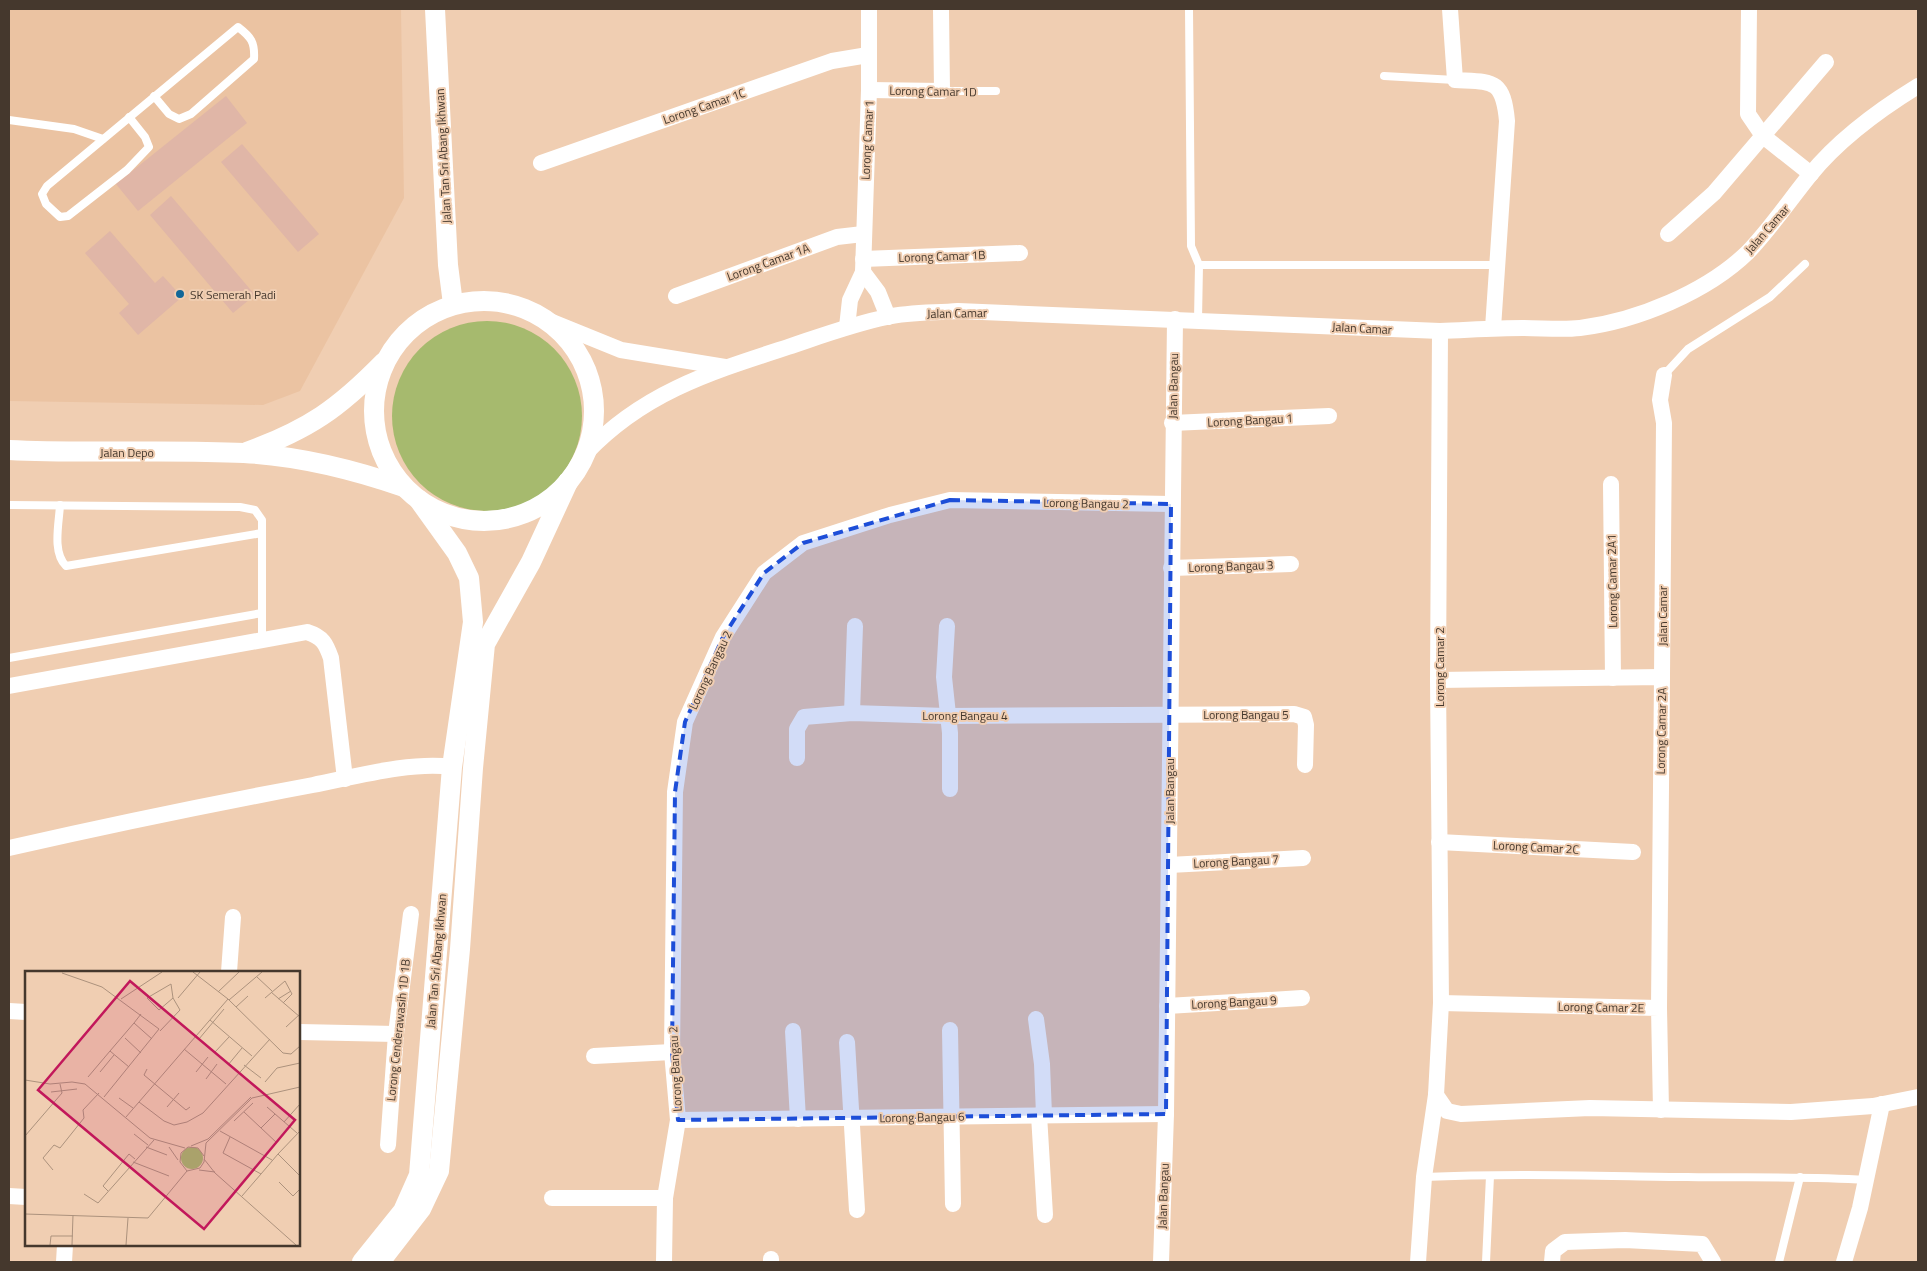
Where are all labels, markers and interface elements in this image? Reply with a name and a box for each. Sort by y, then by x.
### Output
street label: Lorong Camar 1D [889,81,977,101]
street label: Lorong Camar 1C [660,83,748,129]
street label: Jalan Tan Sri Abang Ikhwan [430,88,456,224]
street label: Lorong Camar 1 [855,100,879,180]
street label: Jalan Camar [1740,200,1794,258]
street label: Lorong Camar 1A [724,238,812,286]
street label: Lorong Camar 1B [898,245,986,267]
place label: SK Semerah Padi [190,285,276,304]
marker: SK Semerah Padi [174,288,186,300]
street label: Jalan Camar [927,303,987,323]
street label: Jalan Camar [1331,317,1393,339]
street label: Jalan Bangau [1163,353,1183,419]
street label: Lorong Bangau 1 [1207,408,1293,432]
street label: Jalan Depo [100,443,154,462]
street label: Lorong Bangau 2 [1043,493,1129,513]
street label: Lorong Camar 2A1 [1602,534,1622,628]
street label: Lorong Bangau 3 [1188,555,1274,577]
street label: Jalan Camar [1653,586,1672,646]
street label: Lorong Bangau 2 [683,627,737,713]
street label: Lorong Camar 2 [1430,627,1449,707]
street label: Lorong Camar 2A [1651,687,1671,775]
street label: Lorong Bangau 5 [1203,705,1289,724]
street label: Lorong Bangau 4 [922,706,1008,725]
street label: Jalan Bangau [1160,758,1179,824]
street label: Lorong Camar 2C [1492,835,1580,859]
street label: Lorong Bangau 7 [1193,849,1279,873]
street label: Jalan Tan Sri Abang Ikhwan [421,893,451,1029]
street label: Lorong Cenderawasih 1D 1B [381,958,415,1102]
inset map [25,971,300,1246]
street label: Lorong Bangau 9 [1191,990,1277,1014]
street label: Lorong Camar 2E [1558,997,1645,1017]
street label: Lorong Bangau 2 [663,1026,687,1112]
street label: Lorong Bangau 6 [879,1107,965,1127]
street label: Jalan Bangau [1152,1163,1174,1229]

